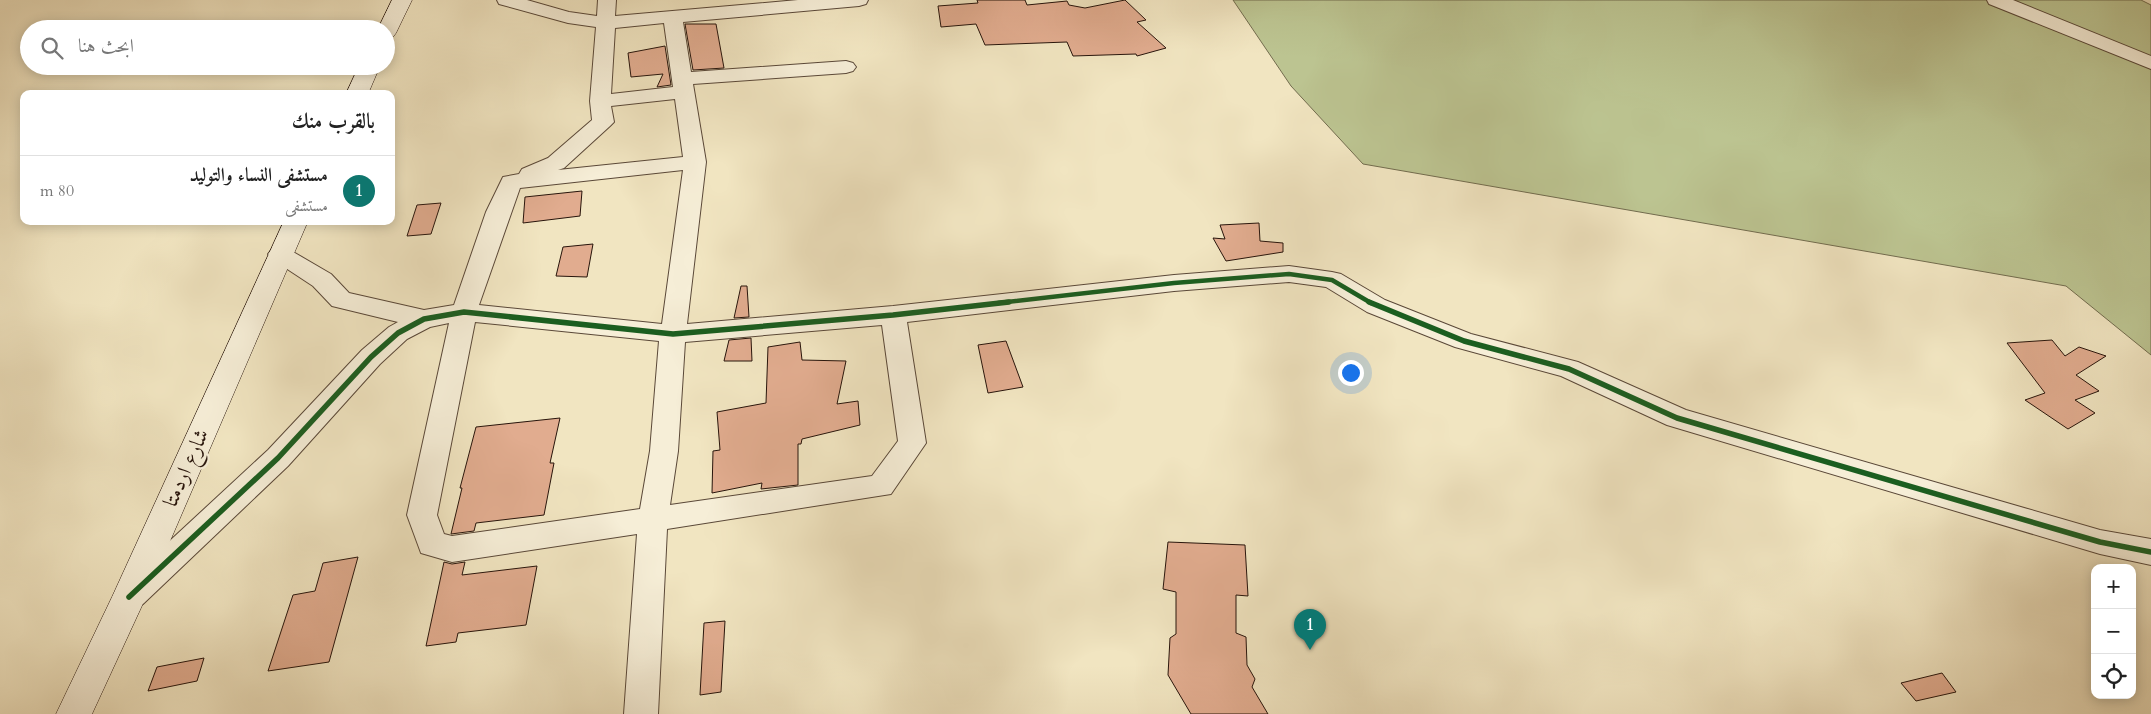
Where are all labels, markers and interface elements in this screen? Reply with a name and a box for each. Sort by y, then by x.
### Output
search box [20,20,395,75]
text: ابحث هنا [78,33,134,59]
icon: search [38,34,66,62]
text: بالقرب منك [292,107,375,136]
text: مستشفى النساء والتوليد [189,162,328,188]
text: 80 m [40,180,74,202]
text: 1 [355,180,363,202]
text: مستشفى [285,195,328,217]
your location [1338,360,1364,386]
street label: شارع اردمتا [156,424,219,513]
map controls [2091,564,2136,699]
button: + [2091,564,2136,609]
pin: 1 [1294,609,1326,650]
button: − [2091,609,2136,654]
button: locate [2091,654,2136,699]

